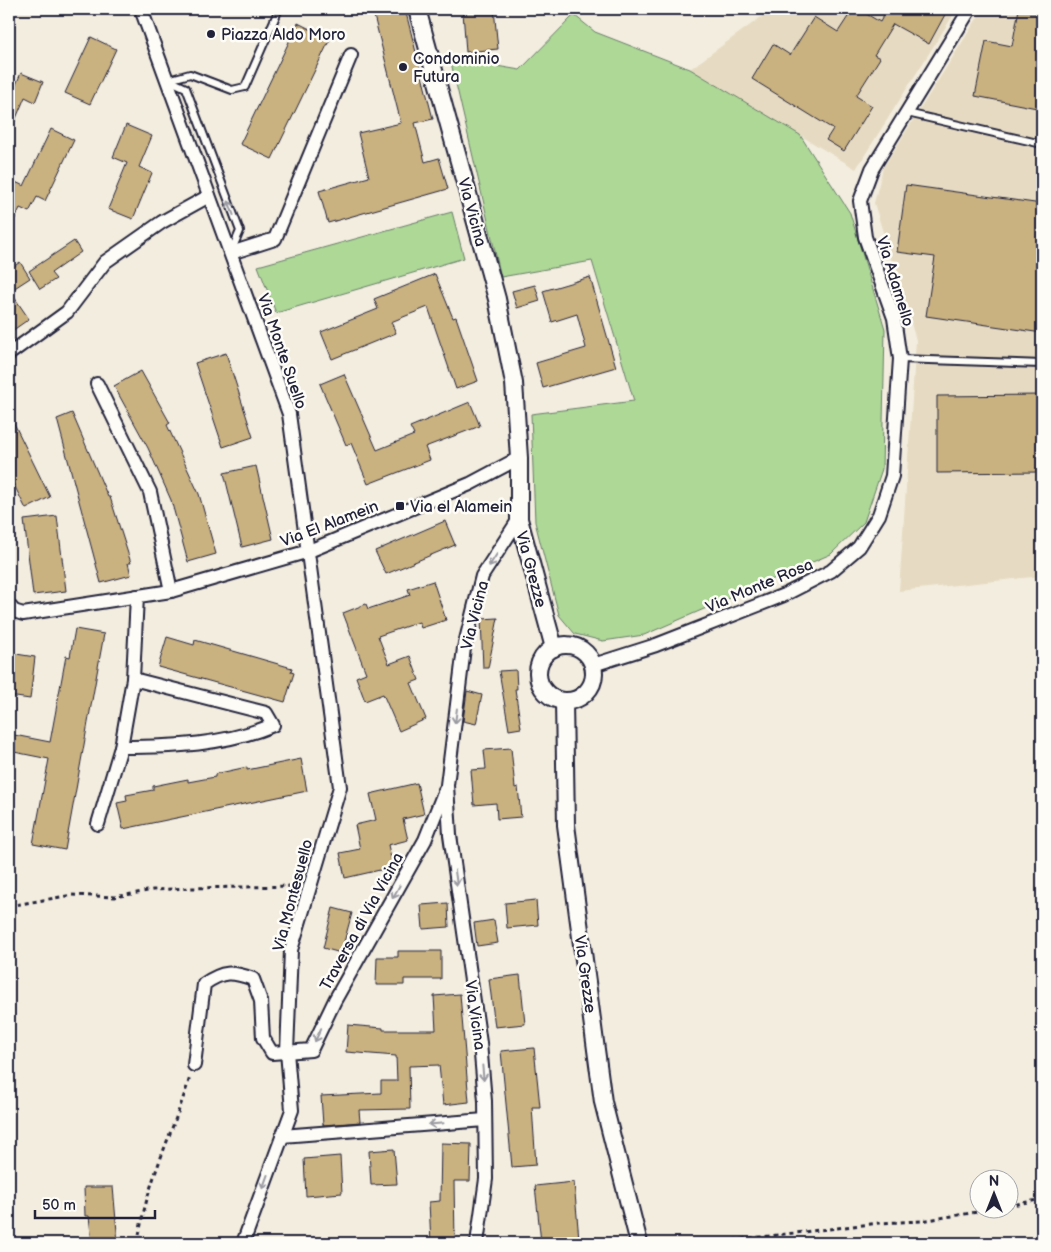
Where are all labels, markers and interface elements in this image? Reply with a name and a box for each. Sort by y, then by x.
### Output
place label: Piazza Aldo Moro [221,26,346,45]
marker: Piazza Aldo Moro [205,28,217,40]
place label: Condominio Futura [413,50,500,87]
marker: Condominio Futura [397,61,409,73]
street label: Via Vicina [453,176,490,249]
one-way arrow [226,201,235,216]
street label: Via Adamello [872,234,917,329]
street label: Via Monte Suello [253,291,310,412]
street label: Via El Alamein [278,497,381,552]
place label: Via el Alamein [410,498,512,517]
marker: Via el Alamein [394,500,406,512]
street label: Via Grezze [511,529,550,610]
one-way arrow [487,552,497,566]
street label: Via Monte Rosa [703,555,816,618]
street label: Via Vicina [458,579,493,652]
one-way arrow [450,708,460,724]
street label: Via Montesuello [269,837,318,954]
street label: Traversa di Via Vicina [317,849,408,994]
one-way arrow [451,869,461,885]
one-way arrow [390,885,400,899]
street label: Via Grezze [570,934,599,1015]
street label: Via Vicina [460,979,489,1051]
one-way arrow [313,1027,322,1042]
one-way arrow [478,1065,487,1081]
one-way arrow [429,1119,445,1129]
north arrow [968,1170,1018,1220]
text: N [989,1173,999,1190]
one-way arrow [260,1174,269,1189]
scale bar [35,1187,155,1219]
text: 50 m [42,1196,76,1215]

